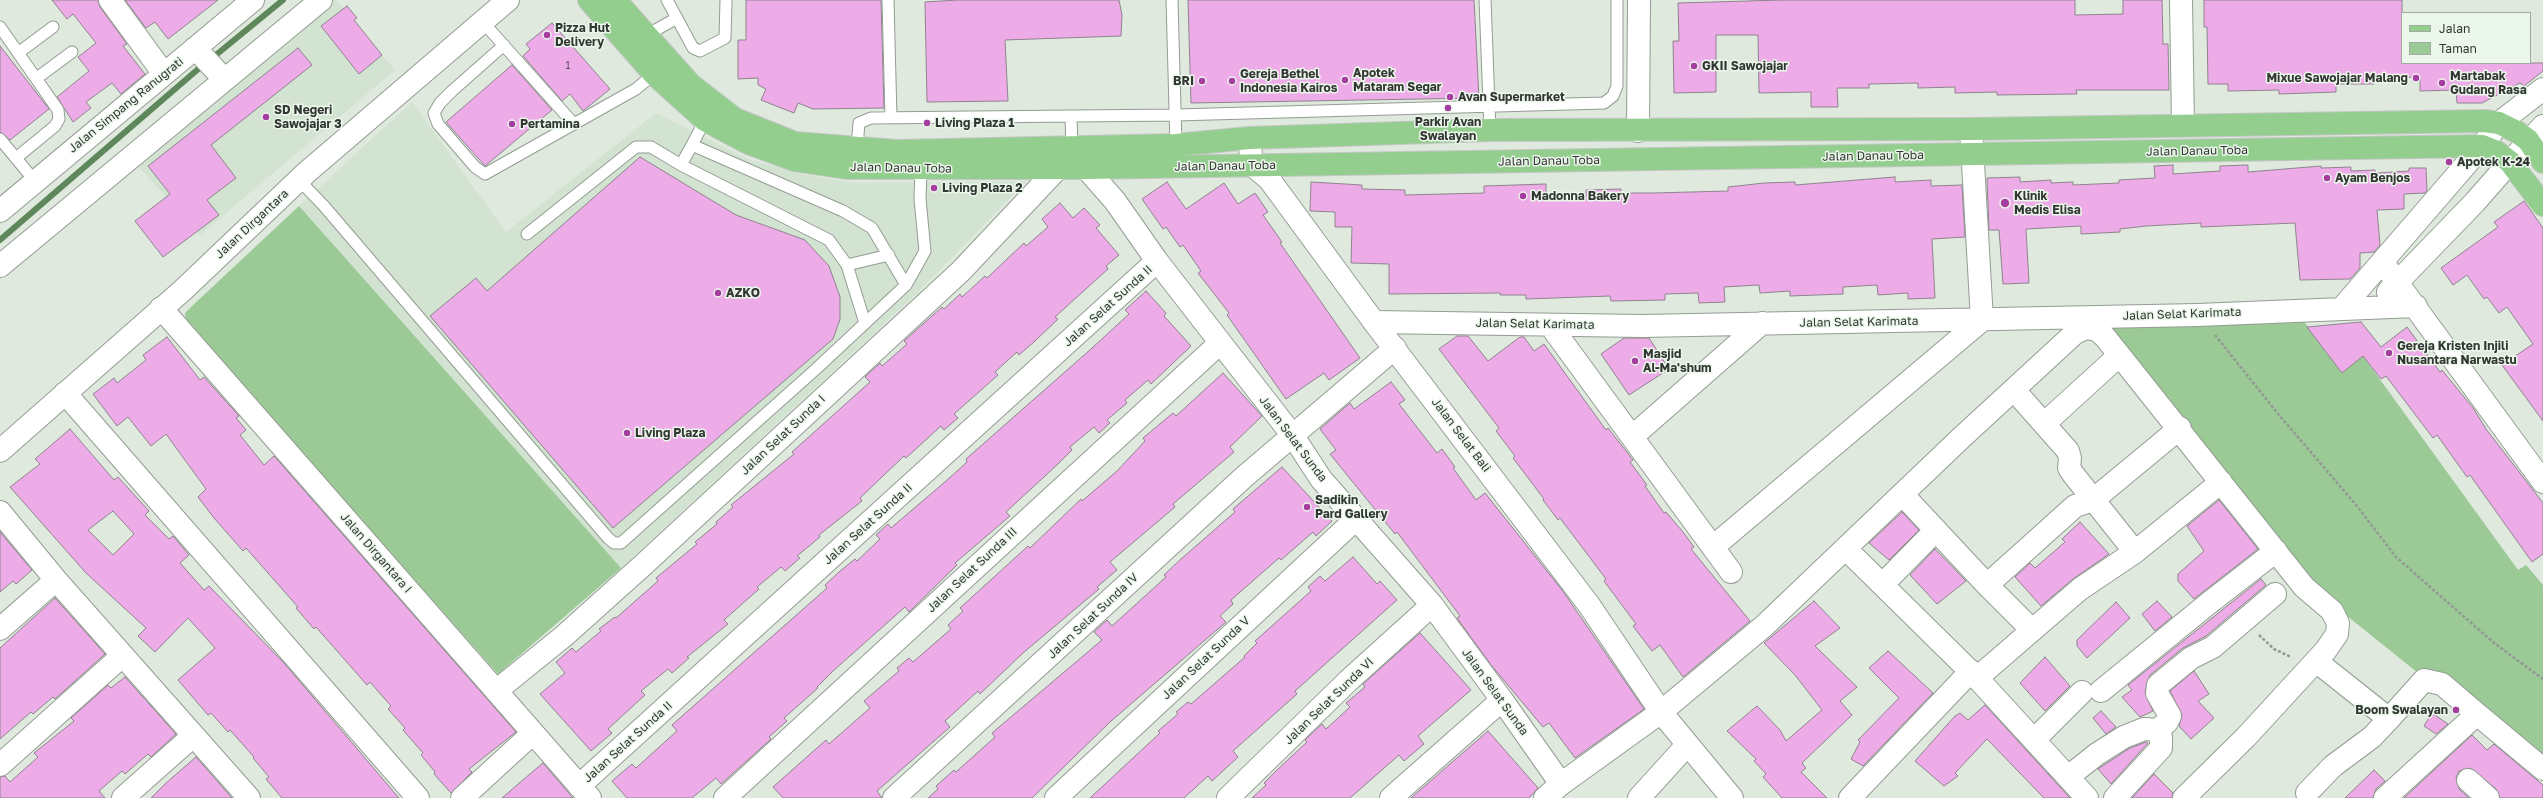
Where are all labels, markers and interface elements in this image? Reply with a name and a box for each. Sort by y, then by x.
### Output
legend [2401,12,2531,64]
place label: Pizza Hut Delivery [555,21,610,49]
text: Jalan [2439,21,2470,36]
marker: Pizza Hut Delivery [542,30,552,40]
text: Taman [2439,41,2477,56]
street label: Jalan Simpang Ranugrati [66,54,186,156]
place label: GKII Sawojajar [1702,59,1788,73]
house number: 1 [566,60,570,72]
marker: GKII Sawojajar [1689,61,1699,71]
place label: Apotek Mataram Segar [1353,66,1442,94]
place label: Gereja Bethel Indonesia Kairos [1240,67,1337,95]
place label: Martabak Gudang Rasa [2450,69,2527,97]
place label: Mixue Sawojajar Malang [2266,71,2408,85]
marker: Mixue Sawojajar Malang [2411,73,2421,83]
place label: BRI [1173,74,1194,88]
marker: Apotek Mataram Segar [1340,75,1350,85]
marker: BRI [1197,76,1207,86]
marker: Gereja Bethel Indonesia Kairos [1227,76,1237,86]
marker: Martabak Gudang Rasa [2437,78,2447,88]
place label: Avan Supermarket [1458,90,1565,104]
marker: Avan Supermarket [1445,92,1455,102]
place label: SD Negeri Sawojajar 3 [274,103,341,131]
marker: Parkir Avan Swalayan [1443,103,1453,113]
marker: SD Negeri Sawojajar 3 [261,112,271,122]
place label: Parkir Avan Swalayan [1415,115,1481,143]
place label: Living Plaza 1 [935,116,1015,130]
place label: Pertamina [520,117,580,131]
marker: Living Plaza 1 [922,118,932,128]
marker: Pertamina [507,119,517,129]
street label: Jalan Danau Toba [2146,143,2248,159]
street label: Jalan Danau Toba [1822,148,1924,164]
street label: Jalan Danau Toba [1498,153,1600,169]
place label: Apotek K-24 [2457,155,2530,169]
marker: Apotek K-24 [2444,157,2454,167]
street label: Jalan Danau Toba [1174,158,1276,174]
street label: Jalan Danau Toba [850,160,952,176]
place label: Ayam Benjos [2335,171,2410,185]
marker: Ayam Benjos [2322,173,2332,183]
place label: Living Plaza 2 [942,181,1023,195]
marker: Living Plaza 2 [929,183,939,193]
street label: Jalan Dirgantara [212,186,292,262]
place label: Madonna Bakery [1531,189,1629,203]
place label: Klinik Medis Elisa [2014,189,2081,217]
marker: Madonna Bakery [1518,191,1528,201]
marker: Klinik Medis Elisa [1999,197,2011,209]
street label: Jalan Selat Sunda II [1061,262,1155,350]
place label: AZKO [726,286,760,300]
marker: AZKO [713,288,723,298]
street label: Jalan Selat Karimata [2122,305,2242,323]
street label: Jalan Selat Karimata [1799,314,1919,330]
street label: Jalan Selat Karimata [1475,316,1595,332]
place label: Gereja Kristen Injili Nusantara Narwastu [2397,339,2517,367]
place label: Masjid Al-Ma'shum [1643,347,1712,375]
marker: Gereja Kristen Injili Nusantara Narwastu [2384,348,2394,358]
marker: Masjid Al-Ma'shum [1630,356,1640,366]
street label: Jalan Selat Sunda I [738,392,828,478]
street label: Jalan Selat Sunda [1256,393,1330,485]
street label: Jalan Selat Bali [1428,395,1494,475]
place label: Living Plaza [635,426,705,440]
marker: Living Plaza [622,428,632,438]
street label: Jalan Selat Sunda II [821,480,915,568]
place label: Sadikin Pard Gallery [1315,493,1388,521]
marker: Sadikin Pard Gallery [1302,502,1312,512]
street label: Jalan Dirgantara I [337,510,415,596]
street label: Jalan Selat Sunda III [924,524,1020,616]
street label: Jalan Selat Sunda IV [1045,570,1141,662]
street label: Jalan Selat Sunda V [1159,614,1253,702]
street label: Jalan Selat Sunda [1459,646,1531,738]
street label: Jalan Selat Sunda VI [1281,655,1377,747]
street label: Jalan Selat Sunda II [581,698,675,786]
place label: Boom Swalayan [2355,703,2448,717]
marker: Boom Swalayan [2451,705,2461,715]

